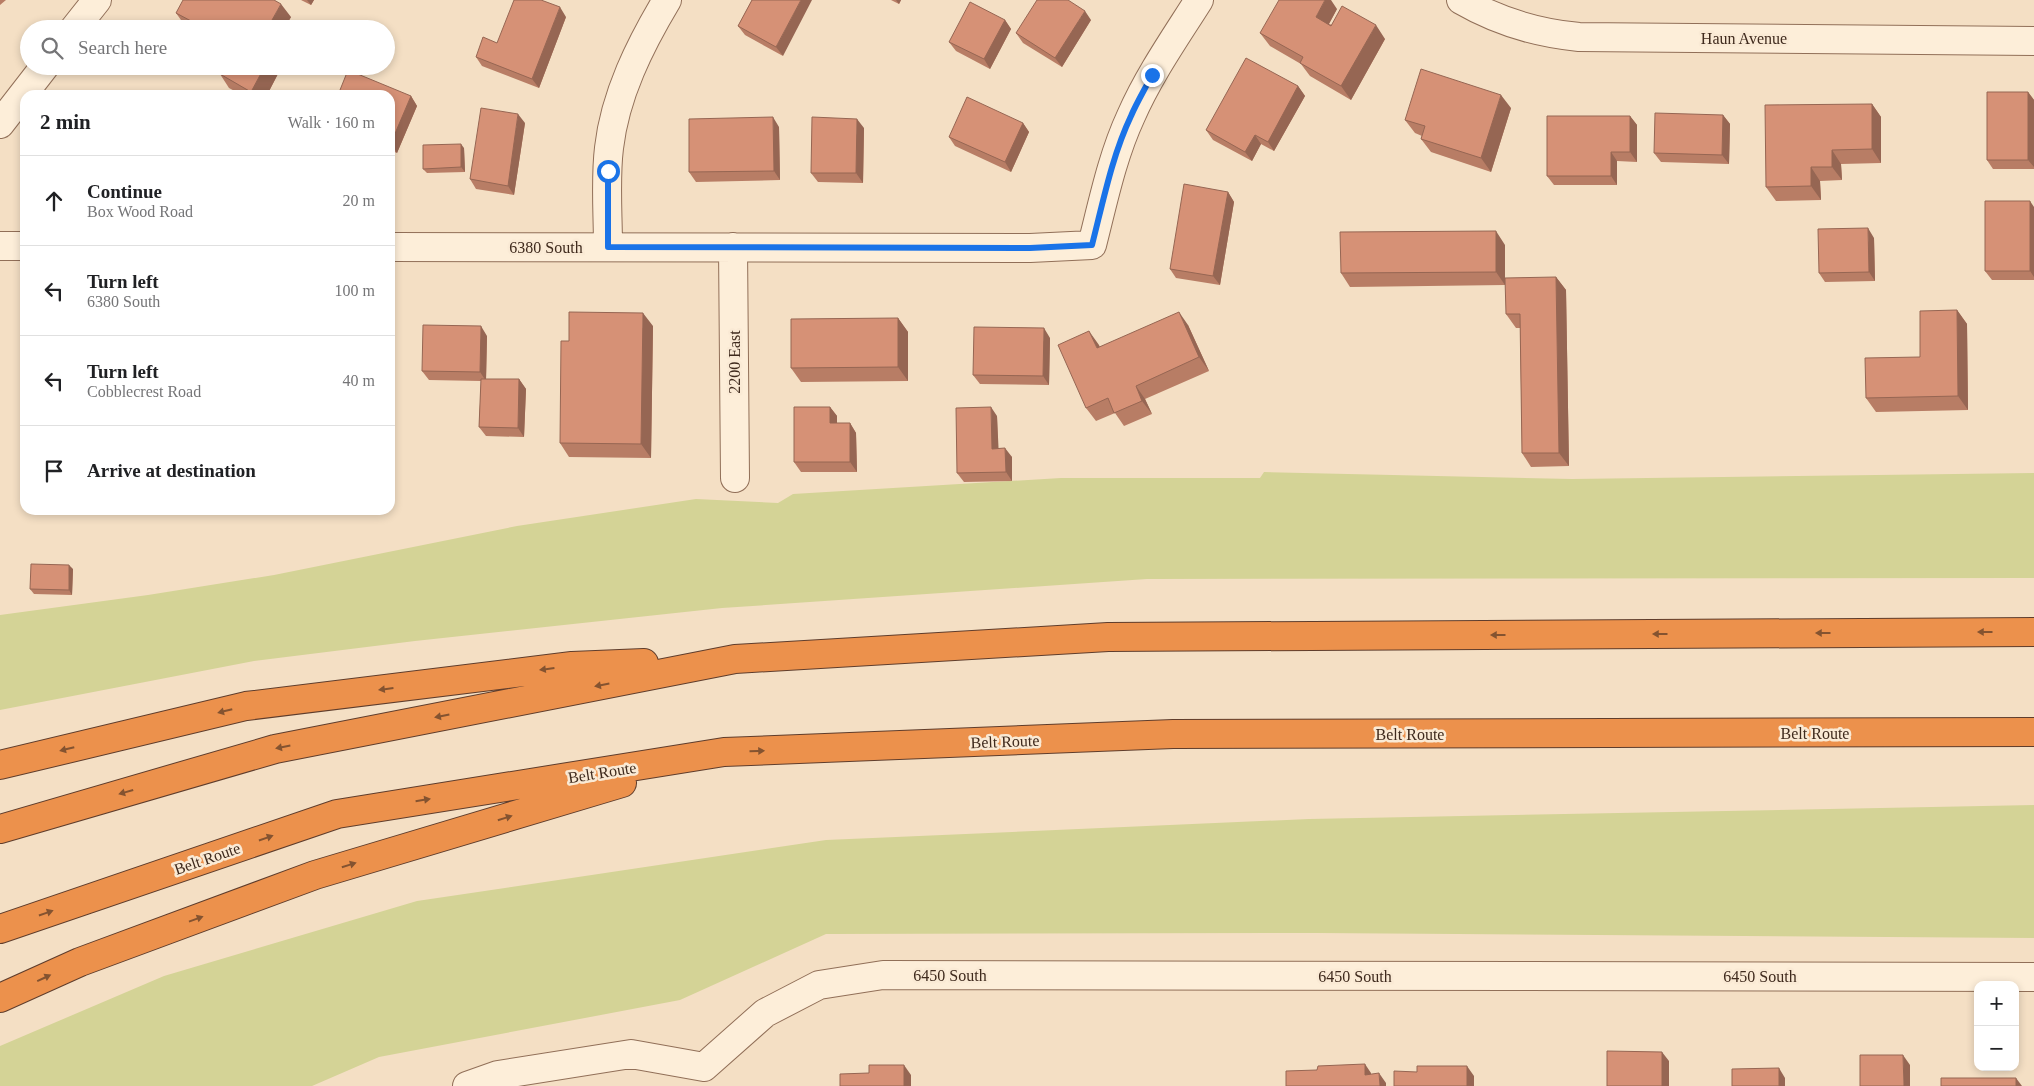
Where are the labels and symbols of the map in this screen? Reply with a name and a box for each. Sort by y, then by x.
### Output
street label: Haun Avenue [1701,30,1787,47]
route end [1141,64,1164,87]
route start [597,160,620,183]
street label: 6380 South [509,239,583,256]
street label: 2200 East [726,330,743,394]
one-way arrow [1977,628,1993,636]
one-way arrow [1815,629,1831,637]
one-way arrow [1652,630,1668,638]
one-way arrow [1490,631,1506,639]
one-way arrow [539,665,555,673]
one-way arrow [593,681,609,689]
one-way arrow [377,685,393,693]
one-way arrow [217,707,232,715]
one-way arrow [435,712,450,720]
street label: Belt Route [1781,725,1849,742]
street label: Belt Route [1376,726,1444,743]
street label: Belt Route [970,732,1040,751]
one-way arrow [274,744,290,752]
one-way arrow [59,745,74,753]
one-way arrow [749,747,765,755]
street label: Belt Route [567,759,637,786]
one-way arrow [119,788,134,796]
one-way arrow [416,795,432,803]
one-way arrow [497,814,512,822]
one-way arrow [259,834,274,842]
street label: Belt Route [172,839,242,878]
one-way arrow [342,860,357,868]
one-way arrow [39,909,54,917]
one-way arrow [189,915,204,923]
street label: 6450 South [913,967,987,984]
street label: 6450 South [1318,968,1392,985]
street label: 6450 South [1723,968,1797,985]
one-way arrow [37,973,51,981]

